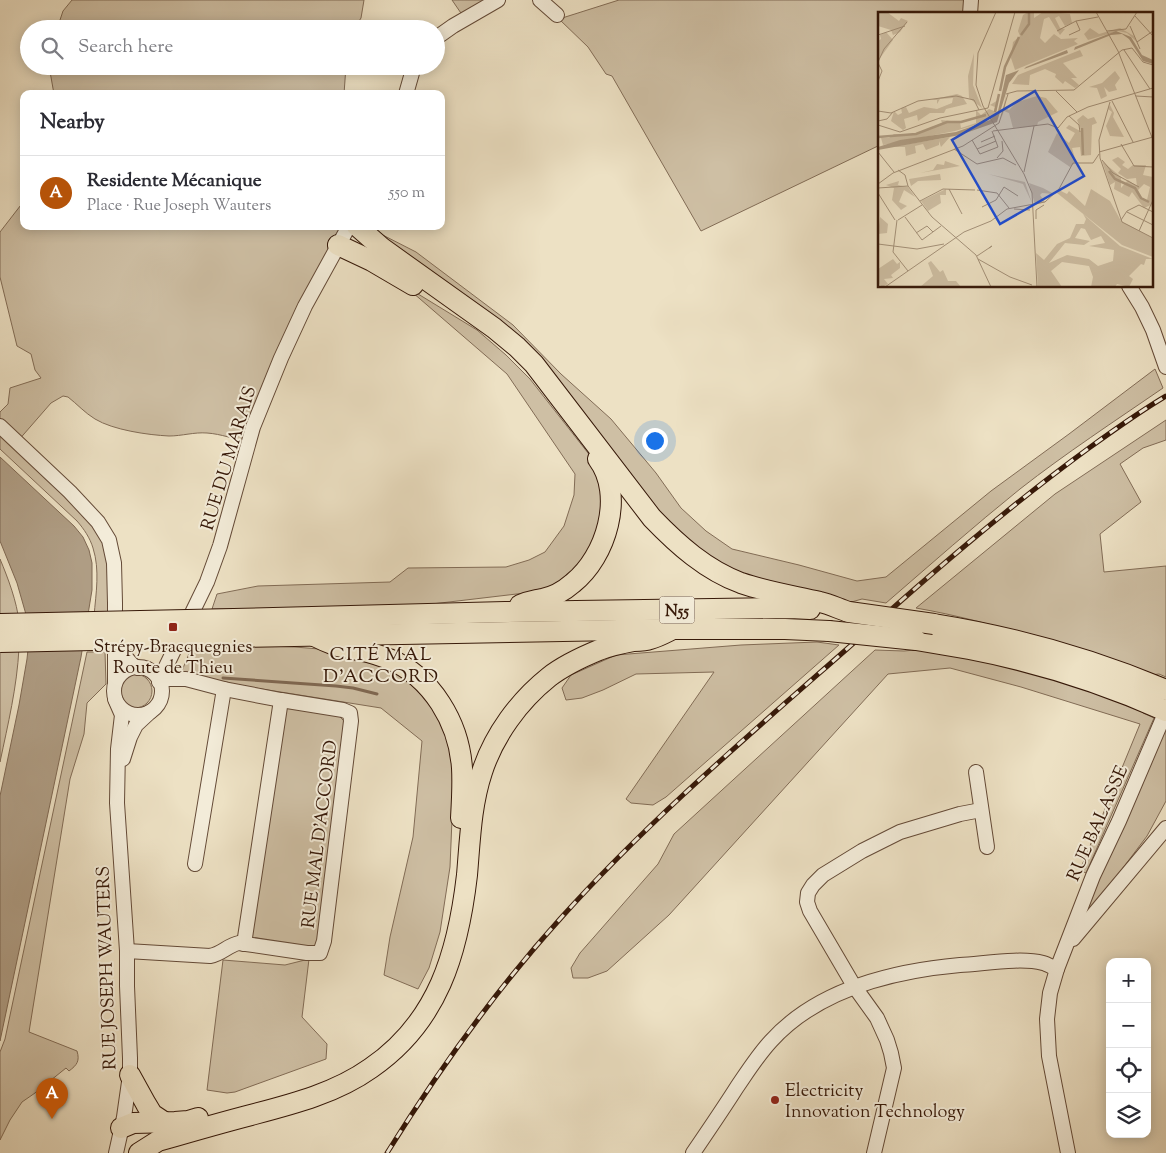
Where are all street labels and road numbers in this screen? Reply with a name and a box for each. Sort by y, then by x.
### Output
street label: RUE DU MARAIS [196,383,264,534]
road number: N55 [660,596,694,624]
street label: RUE MAL D'ACCORD [297,739,345,930]
street label: RUE BALASSE [1062,762,1136,886]
street label: RUE JOSEPH WAUTERS [91,865,125,1070]

